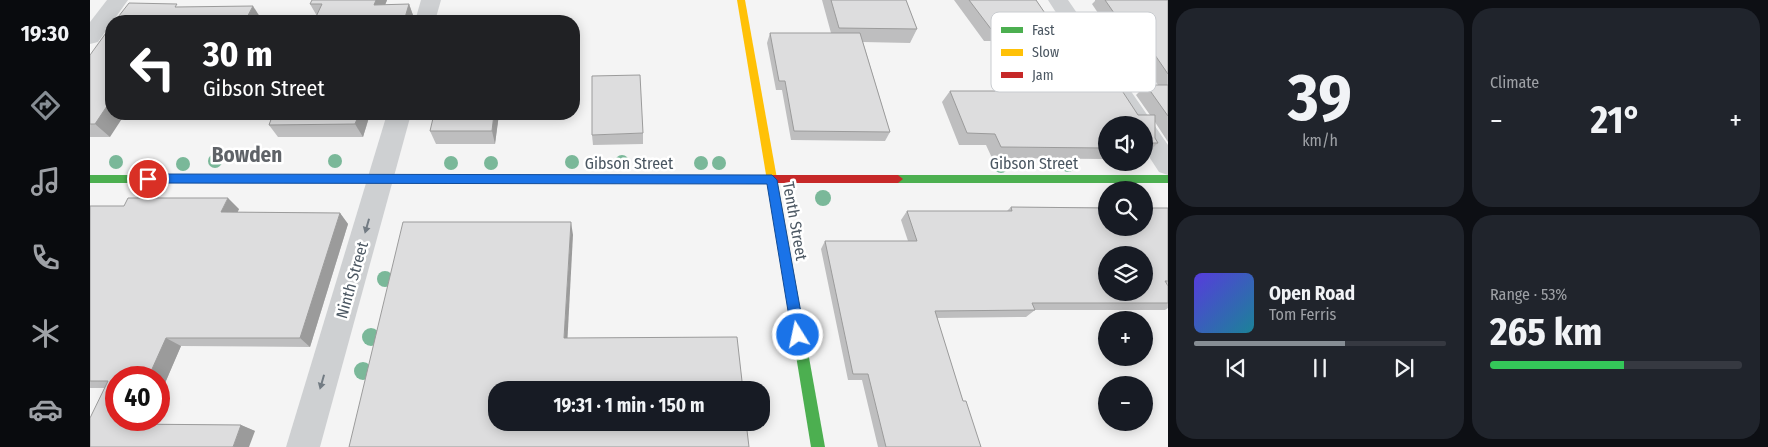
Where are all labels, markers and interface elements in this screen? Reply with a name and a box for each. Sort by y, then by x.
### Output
legend [991,12,1156,92]
text: 19:30 [21,20,69,47]
text: Fast [1032,22,1055,39]
text: 30 m [203,33,273,75]
icon: left [120,35,185,100]
text: Slow [1032,44,1059,61]
text: 39 [1288,59,1352,137]
text: Jam [1032,67,1053,84]
text: Climate [1490,73,1539,92]
text: Gibson Street [203,75,325,102]
icon: directions [28,88,63,123]
text: 21° [1591,97,1641,143]
text: − [1490,104,1503,137]
text: + [1729,104,1742,137]
map controls [1098,116,1153,431]
button: sound [1098,116,1153,171]
text: km/h [1302,131,1338,150]
district label: Bowden [212,142,282,168]
street label: Gibson Street [585,154,674,173]
street label: Gibson Street [990,154,1079,173]
pin [127,158,169,200]
icon: music [28,164,63,199]
icon: arrive [134,165,162,193]
street label: Tenth Street [779,180,811,263]
button: search [1098,181,1153,236]
one-way arrow [363,218,371,233]
street label: Ninth Street [332,239,372,321]
icon: phone [28,240,63,275]
button: layers [1098,246,1153,301]
text: Open Road [1269,282,1355,305]
text: Range · 53% [1490,285,1567,304]
text: Tom Ferris [1269,305,1336,324]
position arrow [771,308,823,360]
text: 265 km [1490,309,1602,355]
button: + [1098,311,1153,366]
icon: climate [28,316,63,351]
icon: previous [1222,354,1250,382]
icon: pause [1306,354,1334,382]
icon: next [1390,354,1418,382]
speed limit sign: 40 [105,366,170,431]
one-way arrow [318,374,326,389]
button: − [1098,376,1153,431]
icon: car [28,392,63,427]
text: 19:31 · 1 min · 150 m [553,394,705,417]

